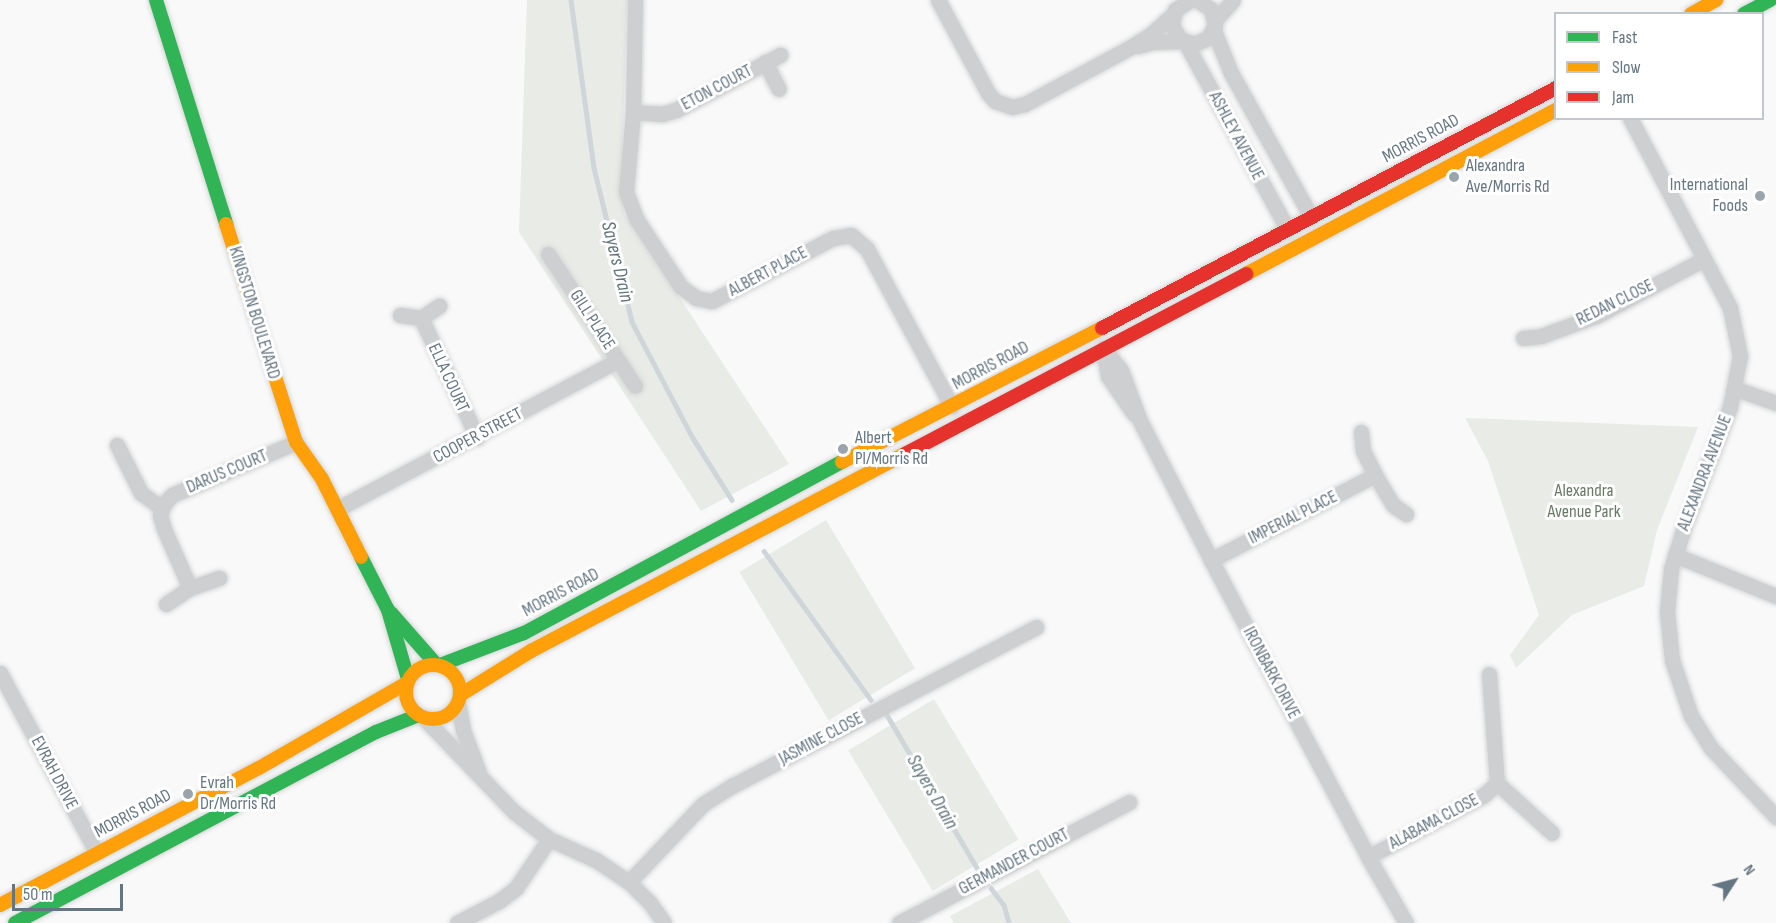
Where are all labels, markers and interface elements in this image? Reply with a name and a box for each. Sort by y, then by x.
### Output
legend [1554,12,1764,120]
text: Fast [1612,27,1637,48]
text: Slow [1612,57,1641,78]
street label: ETON COURT [678,60,756,116]
text: Jam [1612,87,1634,108]
street label: ASHLEY AVENUE [1204,88,1268,184]
street label: MORRIS ROAD [1379,110,1463,168]
place label: Alexandra Ave/Morris Rd [1466,156,1550,198]
marker: Alexandra Ave/Morris Rd [1447,170,1461,184]
place label: International Foods [1670,175,1748,218]
marker: International Foods [1753,189,1767,203]
water label: Sayers Drain [595,219,639,305]
street label: ALBERT PLACE [725,242,811,302]
street label: KINGSTON BOULEVARD [224,244,284,382]
street label: REDAN CLOSE [1573,275,1657,331]
street label: GILL PLACE [565,286,619,354]
street label: MORRIS ROAD [949,337,1033,395]
street label: ELLA COURT [423,340,473,416]
street label: COOPER STREET [430,403,526,469]
street label: ALEXANDRA AVENUE [1673,412,1737,534]
place label: Albert Pl/Morris Rd [855,428,928,470]
marker: Albert Pl/Morris Rd [836,442,850,456]
street label: DARUS COURT [183,445,271,499]
park label: Alexandra Avenue Park [1547,481,1621,524]
street label: IMPERIAL PLACE [1245,486,1341,550]
street label: MORRIS ROAD [519,564,603,622]
street label: IRONBARK DRIVE [1238,623,1304,723]
street label: JASMINE CLOSE [775,708,867,770]
street label: EVRAH DRIVE [26,733,82,813]
water label: Sayers Drain [901,750,963,834]
place label: Evrah Dr/Morris Rd [200,773,276,816]
street label: MORRIS ROAD [91,785,175,843]
marker: Evrah Dr/Morris Rd [181,787,195,801]
street label: ALABAMA CLOSE [1386,789,1482,855]
street label: GERMANDER COURT [955,824,1073,900]
north arrow [1704,851,1764,911]
text: N [1739,861,1759,879]
scale bar [15,872,126,910]
text: 50 m [23,884,53,905]

